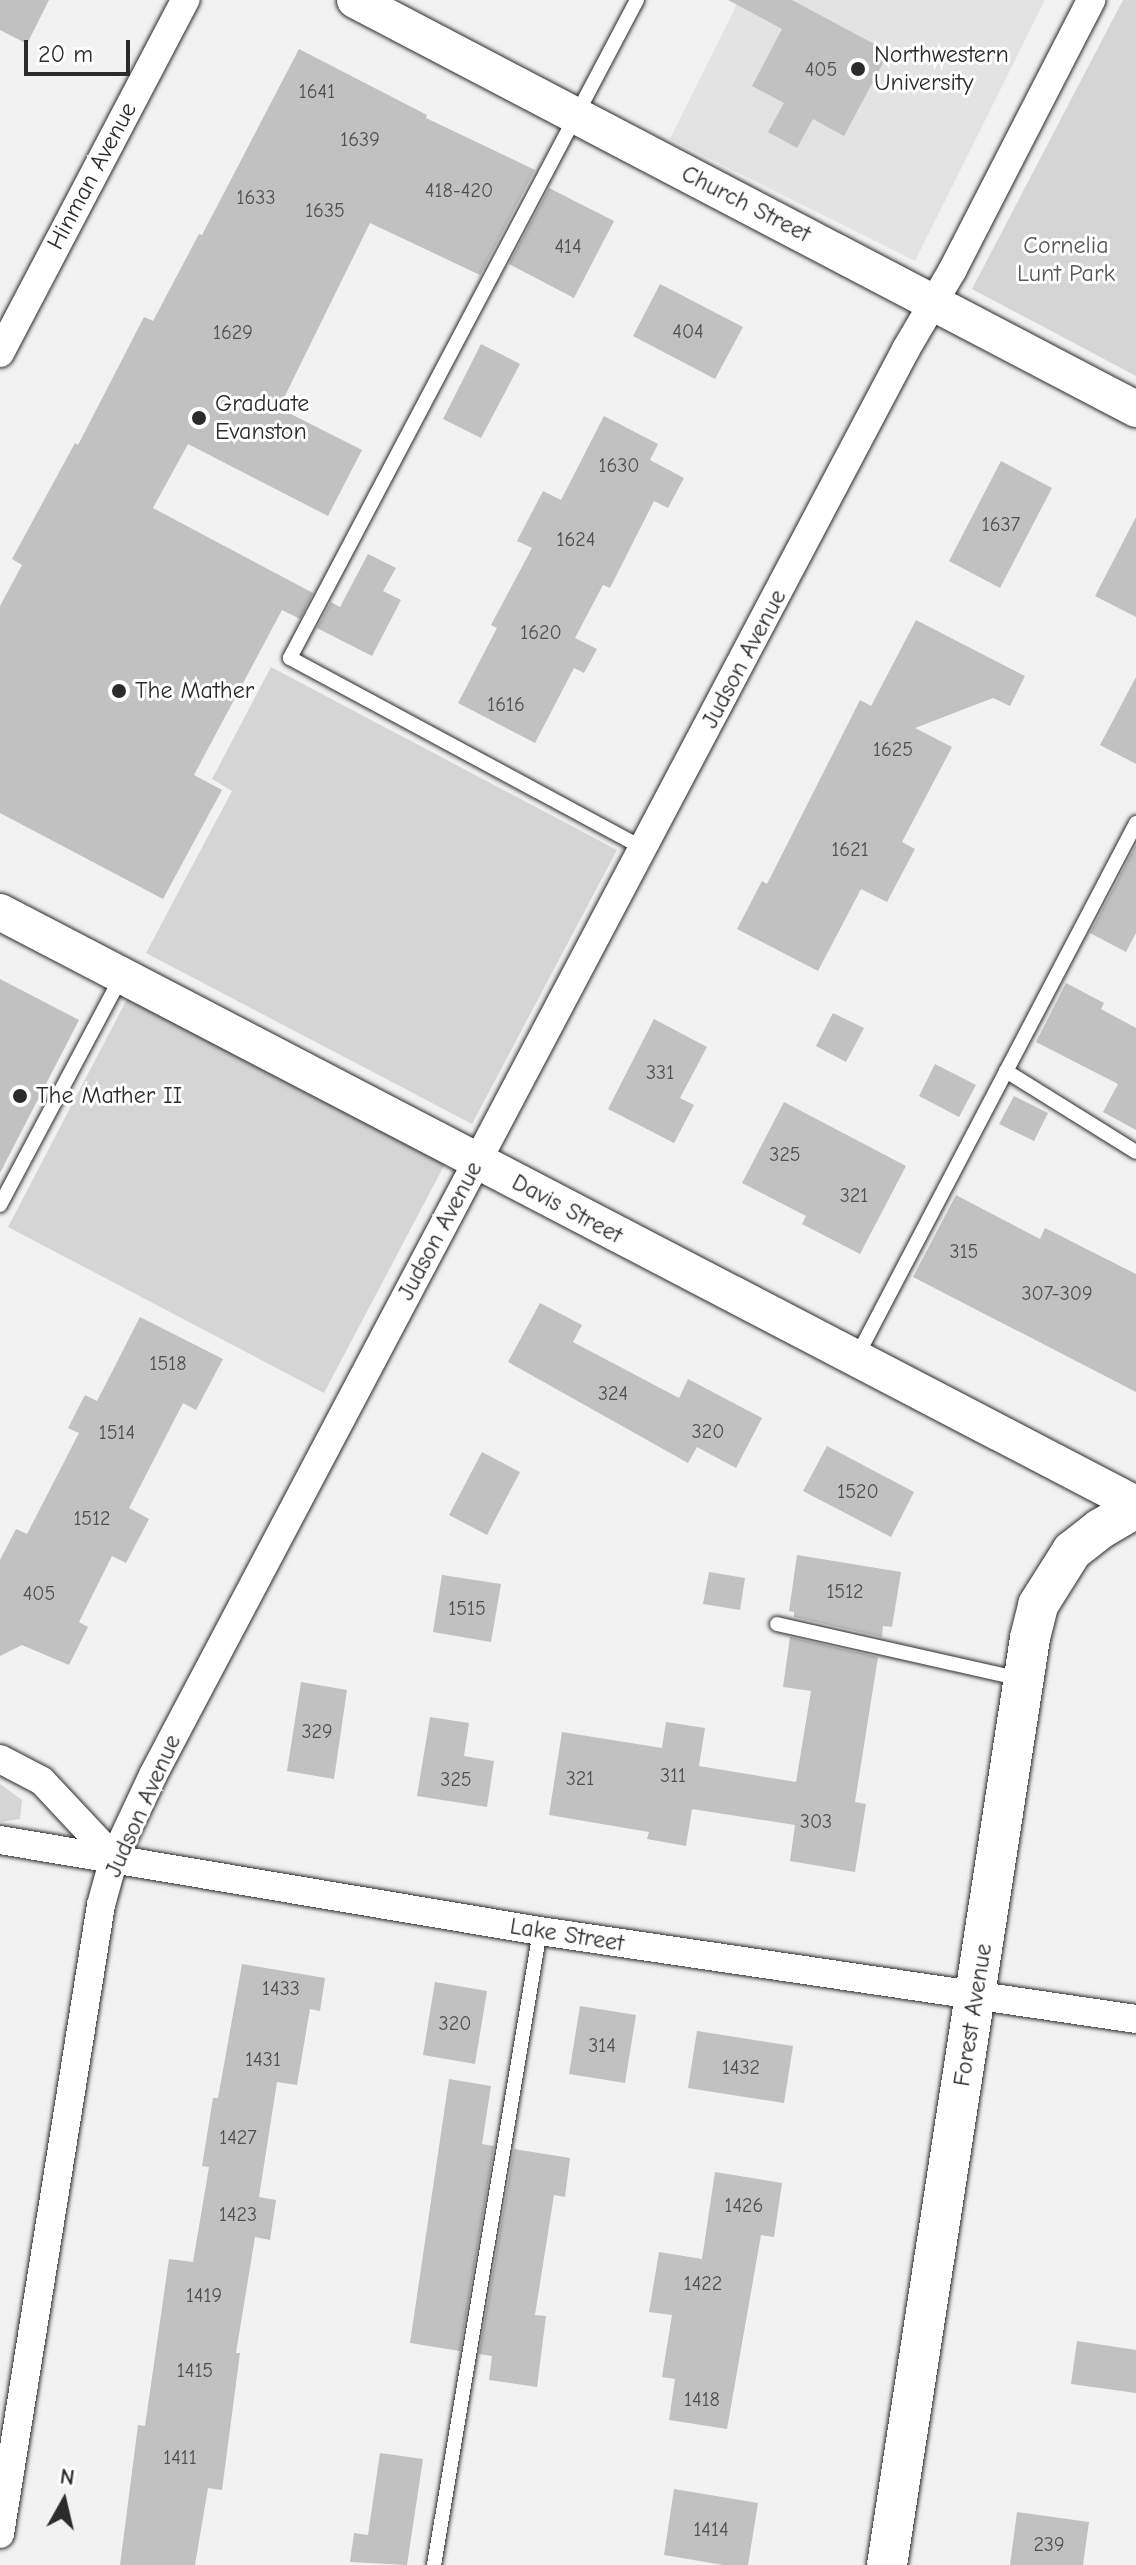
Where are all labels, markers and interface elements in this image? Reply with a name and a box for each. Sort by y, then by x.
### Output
scale bar [28,24,134,74]
text: 20 m [38,40,93,68]
place label: Northwestern University [874,41,1009,97]
house number: 405 [805,57,837,81]
marker: Northwestern University [849,60,867,78]
house number: 1641 [299,79,335,103]
street label: Hinman Avenue [41,97,143,255]
house number: 1639 [340,127,380,151]
street label: Church Street [677,159,815,249]
house number: 418-420 [425,178,493,202]
house number: 1633 [237,185,275,209]
house number: 1635 [305,198,345,222]
park label: Cornelia Lunt Park [1017,232,1115,288]
house number: 414 [554,234,582,258]
house number: 404 [672,319,704,343]
house number: 1629 [213,320,253,344]
place label: Graduate Evanston [215,390,309,446]
marker: Graduate Evanston [190,409,208,427]
house number: 1630 [598,453,640,477]
house number: 1637 [982,512,1020,536]
house number: 1624 [557,527,595,551]
street label: Judson Avenue [695,585,793,733]
house number: 1620 [520,620,562,644]
place label: The Mather [135,677,254,705]
marker: The Mather [110,682,128,700]
house number: 1616 [487,692,525,716]
house number: 1625 [873,737,913,761]
house number: 1621 [831,837,869,861]
house number: 331 [646,1060,674,1084]
place label: The Mather II [36,1082,182,1110]
marker: The Mather II [11,1087,29,1105]
house number: 325 [769,1142,801,1166]
street label: Judson Avenue [391,1157,489,1305]
street label: Davis Street [507,1168,627,1250]
house number: 321 [840,1183,868,1207]
house number: 315 [950,1239,978,1263]
house number: 307-309 [1021,1281,1093,1305]
house number: 1518 [150,1351,186,1375]
house number: 324 [598,1381,628,1405]
house number: 320 [692,1419,724,1443]
house number: 1514 [99,1420,135,1444]
house number: 1520 [837,1479,879,1503]
house number: 1512 [73,1506,111,1530]
house number: 1512 [826,1579,864,1603]
house number: 405 [23,1581,55,1605]
house number: 1515 [448,1596,486,1620]
house number: 329 [301,1719,333,1743]
street label: Judson Avenue [99,1730,187,1882]
house number: 311 [660,1763,686,1787]
house number: 321 [566,1766,594,1790]
house number: 325 [440,1767,472,1791]
house number: 303 [800,1809,832,1833]
street label: Lake Street [508,1912,626,1958]
street label: Forest Avenue [947,1942,999,2088]
house number: 1433 [262,1976,300,2000]
house number: 320 [439,2011,471,2035]
house number: 314 [588,2033,616,2057]
house number: 1431 [245,2047,281,2071]
house number: 1432 [722,2055,760,2079]
house number: 1427 [219,2125,257,2149]
house number: 1426 [725,2193,763,2217]
house number: 1423 [219,2202,257,2226]
house number: 1422 [684,2271,722,2295]
house number: 1419 [186,2283,222,2307]
house number: 1415 [177,2358,213,2382]
house number: 1418 [684,2387,720,2411]
house number: 1411 [163,2445,197,2469]
north arrow [24,2461,104,2541]
text: N [58,2463,76,2491]
house number: 1414 [693,2517,729,2541]
house number: 239 [1033,2532,1065,2556]

